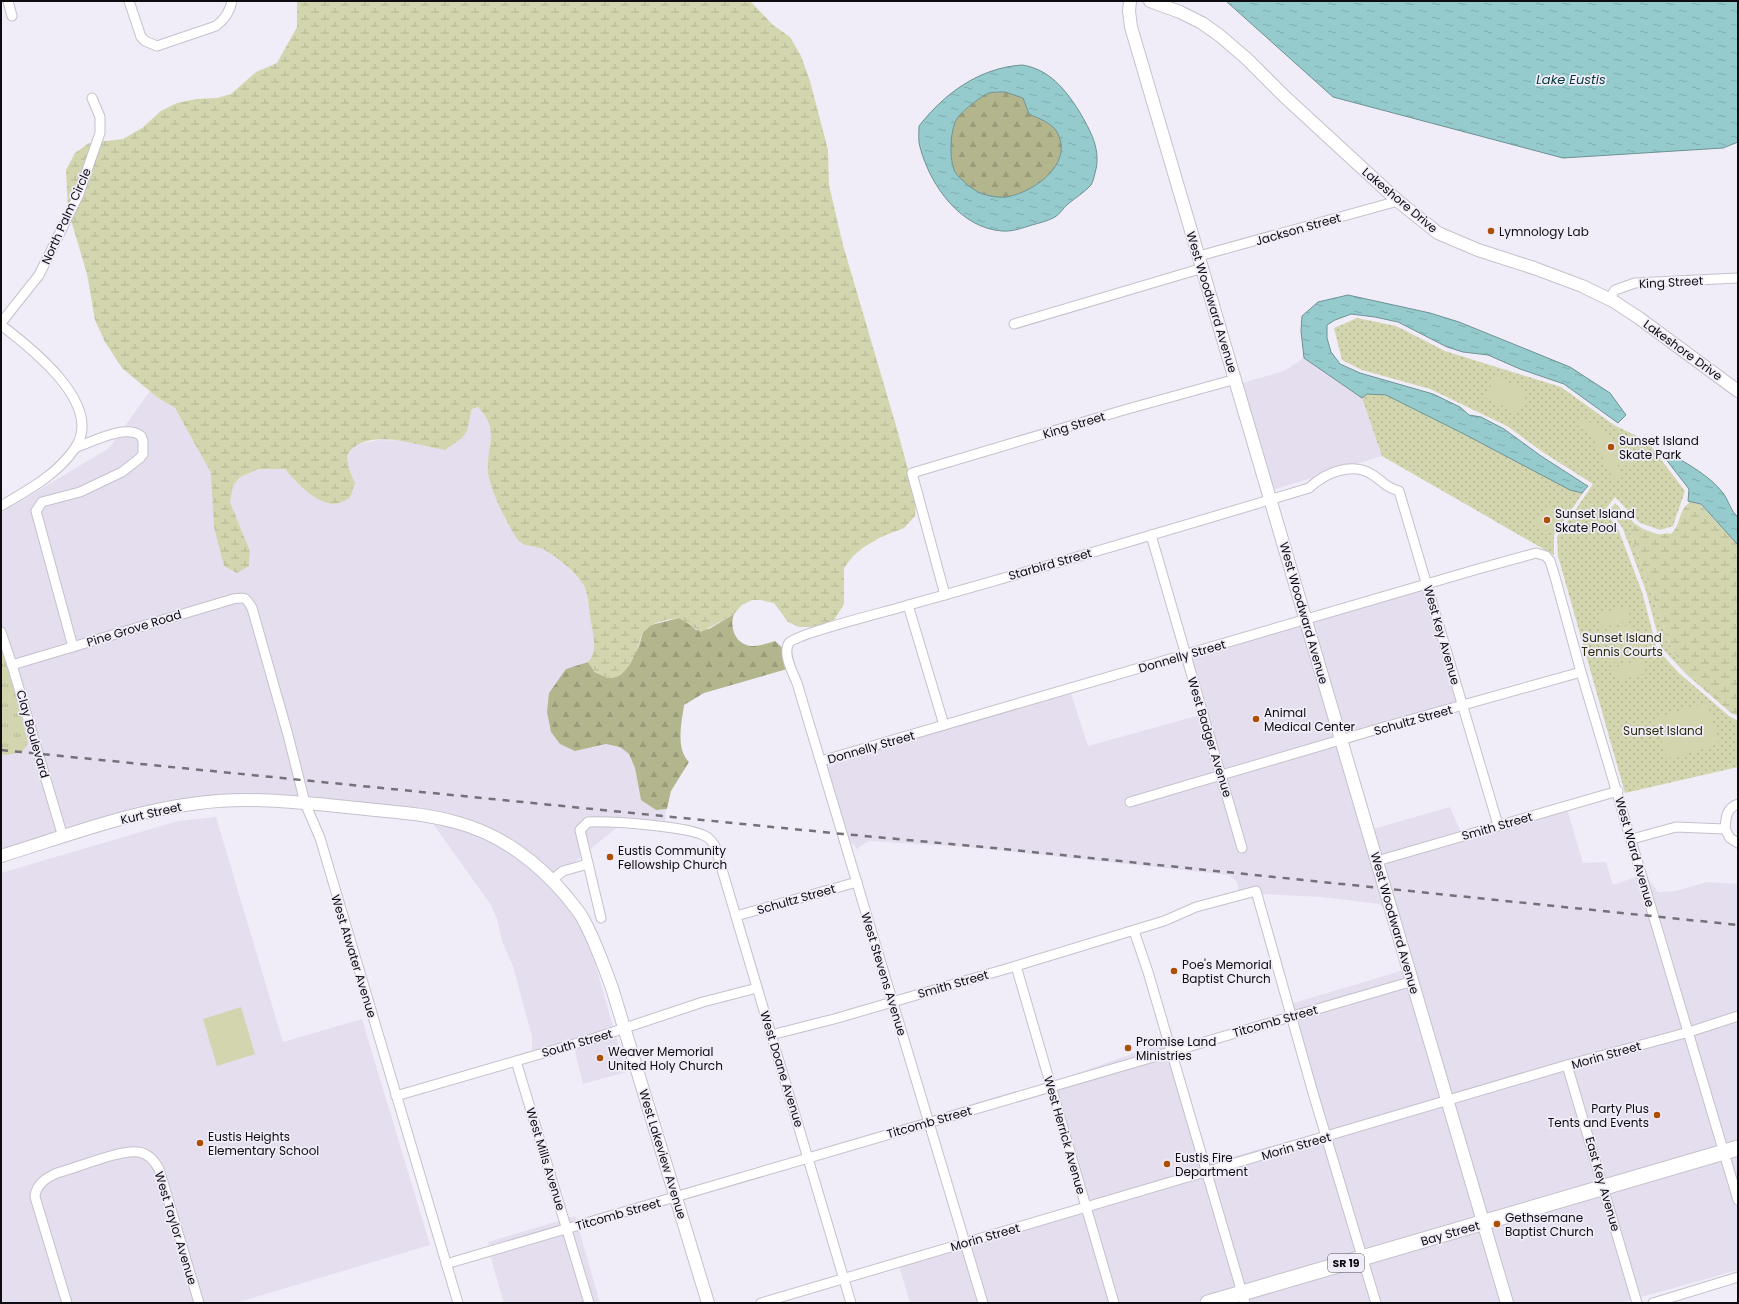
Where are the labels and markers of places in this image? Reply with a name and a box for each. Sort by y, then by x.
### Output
place label: Lymnology Lab [1499,223,1589,240]
marker: Lymnology Lab [1486,226,1496,236]
place label: Sunset Island Skate Park [1619,432,1699,463]
marker: Sunset Island Skate Park [1606,442,1616,452]
place label: Sunset Island Skate Pool [1555,505,1635,536]
marker: Sunset Island Skate Pool [1542,515,1552,525]
place label: Animal Medical Center [1264,704,1356,735]
marker: Animal Medical Center [1251,714,1261,724]
place label: Eustis Community Fellowship Church [618,842,727,873]
marker: Eustis Community Fellowship Church [605,852,615,862]
place label: Poe's Memorial Baptist Church [1182,956,1272,987]
marker: Poe's Memorial Baptist Church [1169,966,1179,976]
place label: Promise Land Ministries [1136,1033,1216,1064]
place label: Weaver Memorial United Holy Church [608,1043,723,1074]
marker: Promise Land Ministries [1123,1043,1133,1053]
marker: Weaver Memorial United Holy Church [595,1053,605,1063]
place label: Party Plus Tents and Events [1548,1100,1649,1131]
marker: Party Plus Tents and Events [1652,1110,1662,1120]
place label: Eustis Heights Elementary School [208,1128,319,1159]
marker: Eustis Heights Elementary School [195,1138,205,1148]
place label: Eustis Fire Department [1175,1149,1248,1180]
marker: Eustis Fire Department [1162,1159,1172,1169]
place label: Gethsemane Baptist Church [1505,1209,1594,1240]
marker: Gethsemane Baptist Church [1492,1219,1502,1229]

